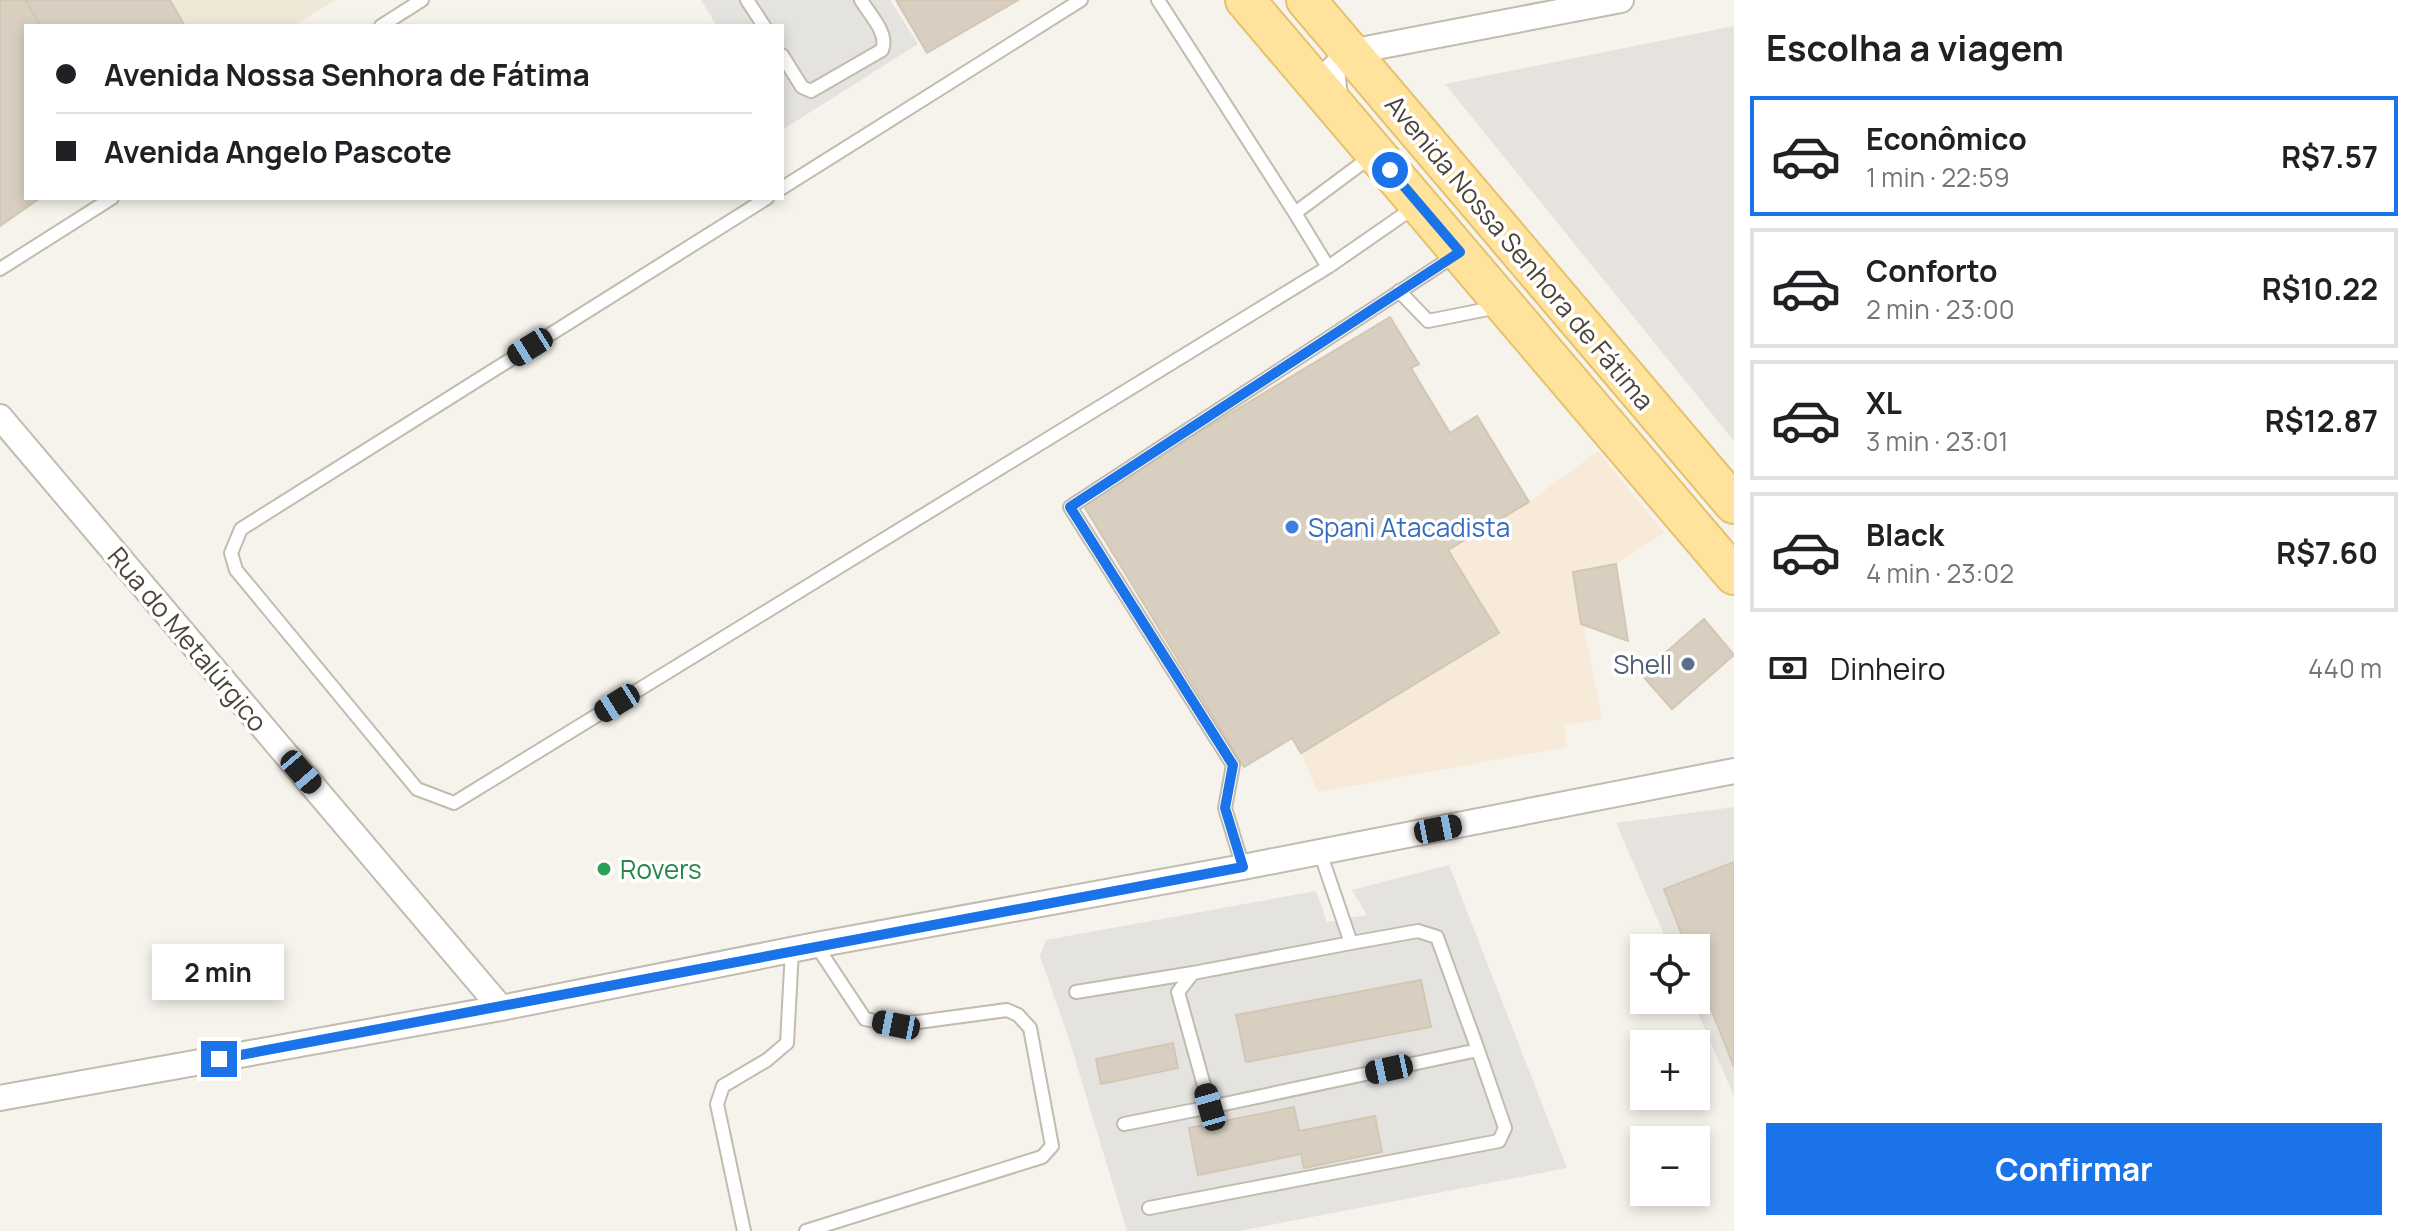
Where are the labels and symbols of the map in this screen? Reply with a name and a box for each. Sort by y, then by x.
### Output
street label: Avenida Nossa Senhora de Fátima [1377,87,1663,417]
route start [1372,152,1408,188]
car [503,324,557,370]
place label: Spani Atacadista [1308,509,1510,545]
marker: Spani Atacadista [1283,518,1301,536]
street label: Rua do Metalúrgico [100,539,276,739]
place label: Shell [1613,646,1672,682]
marker: Shell [1679,655,1697,673]
car [590,680,644,726]
car [276,746,326,798]
car [1412,813,1464,845]
place label: Rovers [620,851,702,887]
marker: Rovers [595,860,613,878]
callout: 2 min [153,943,285,999]
car [870,1009,922,1041]
route end [201,1041,237,1077]
car [1363,1052,1415,1086]
car [1192,1081,1228,1133]

